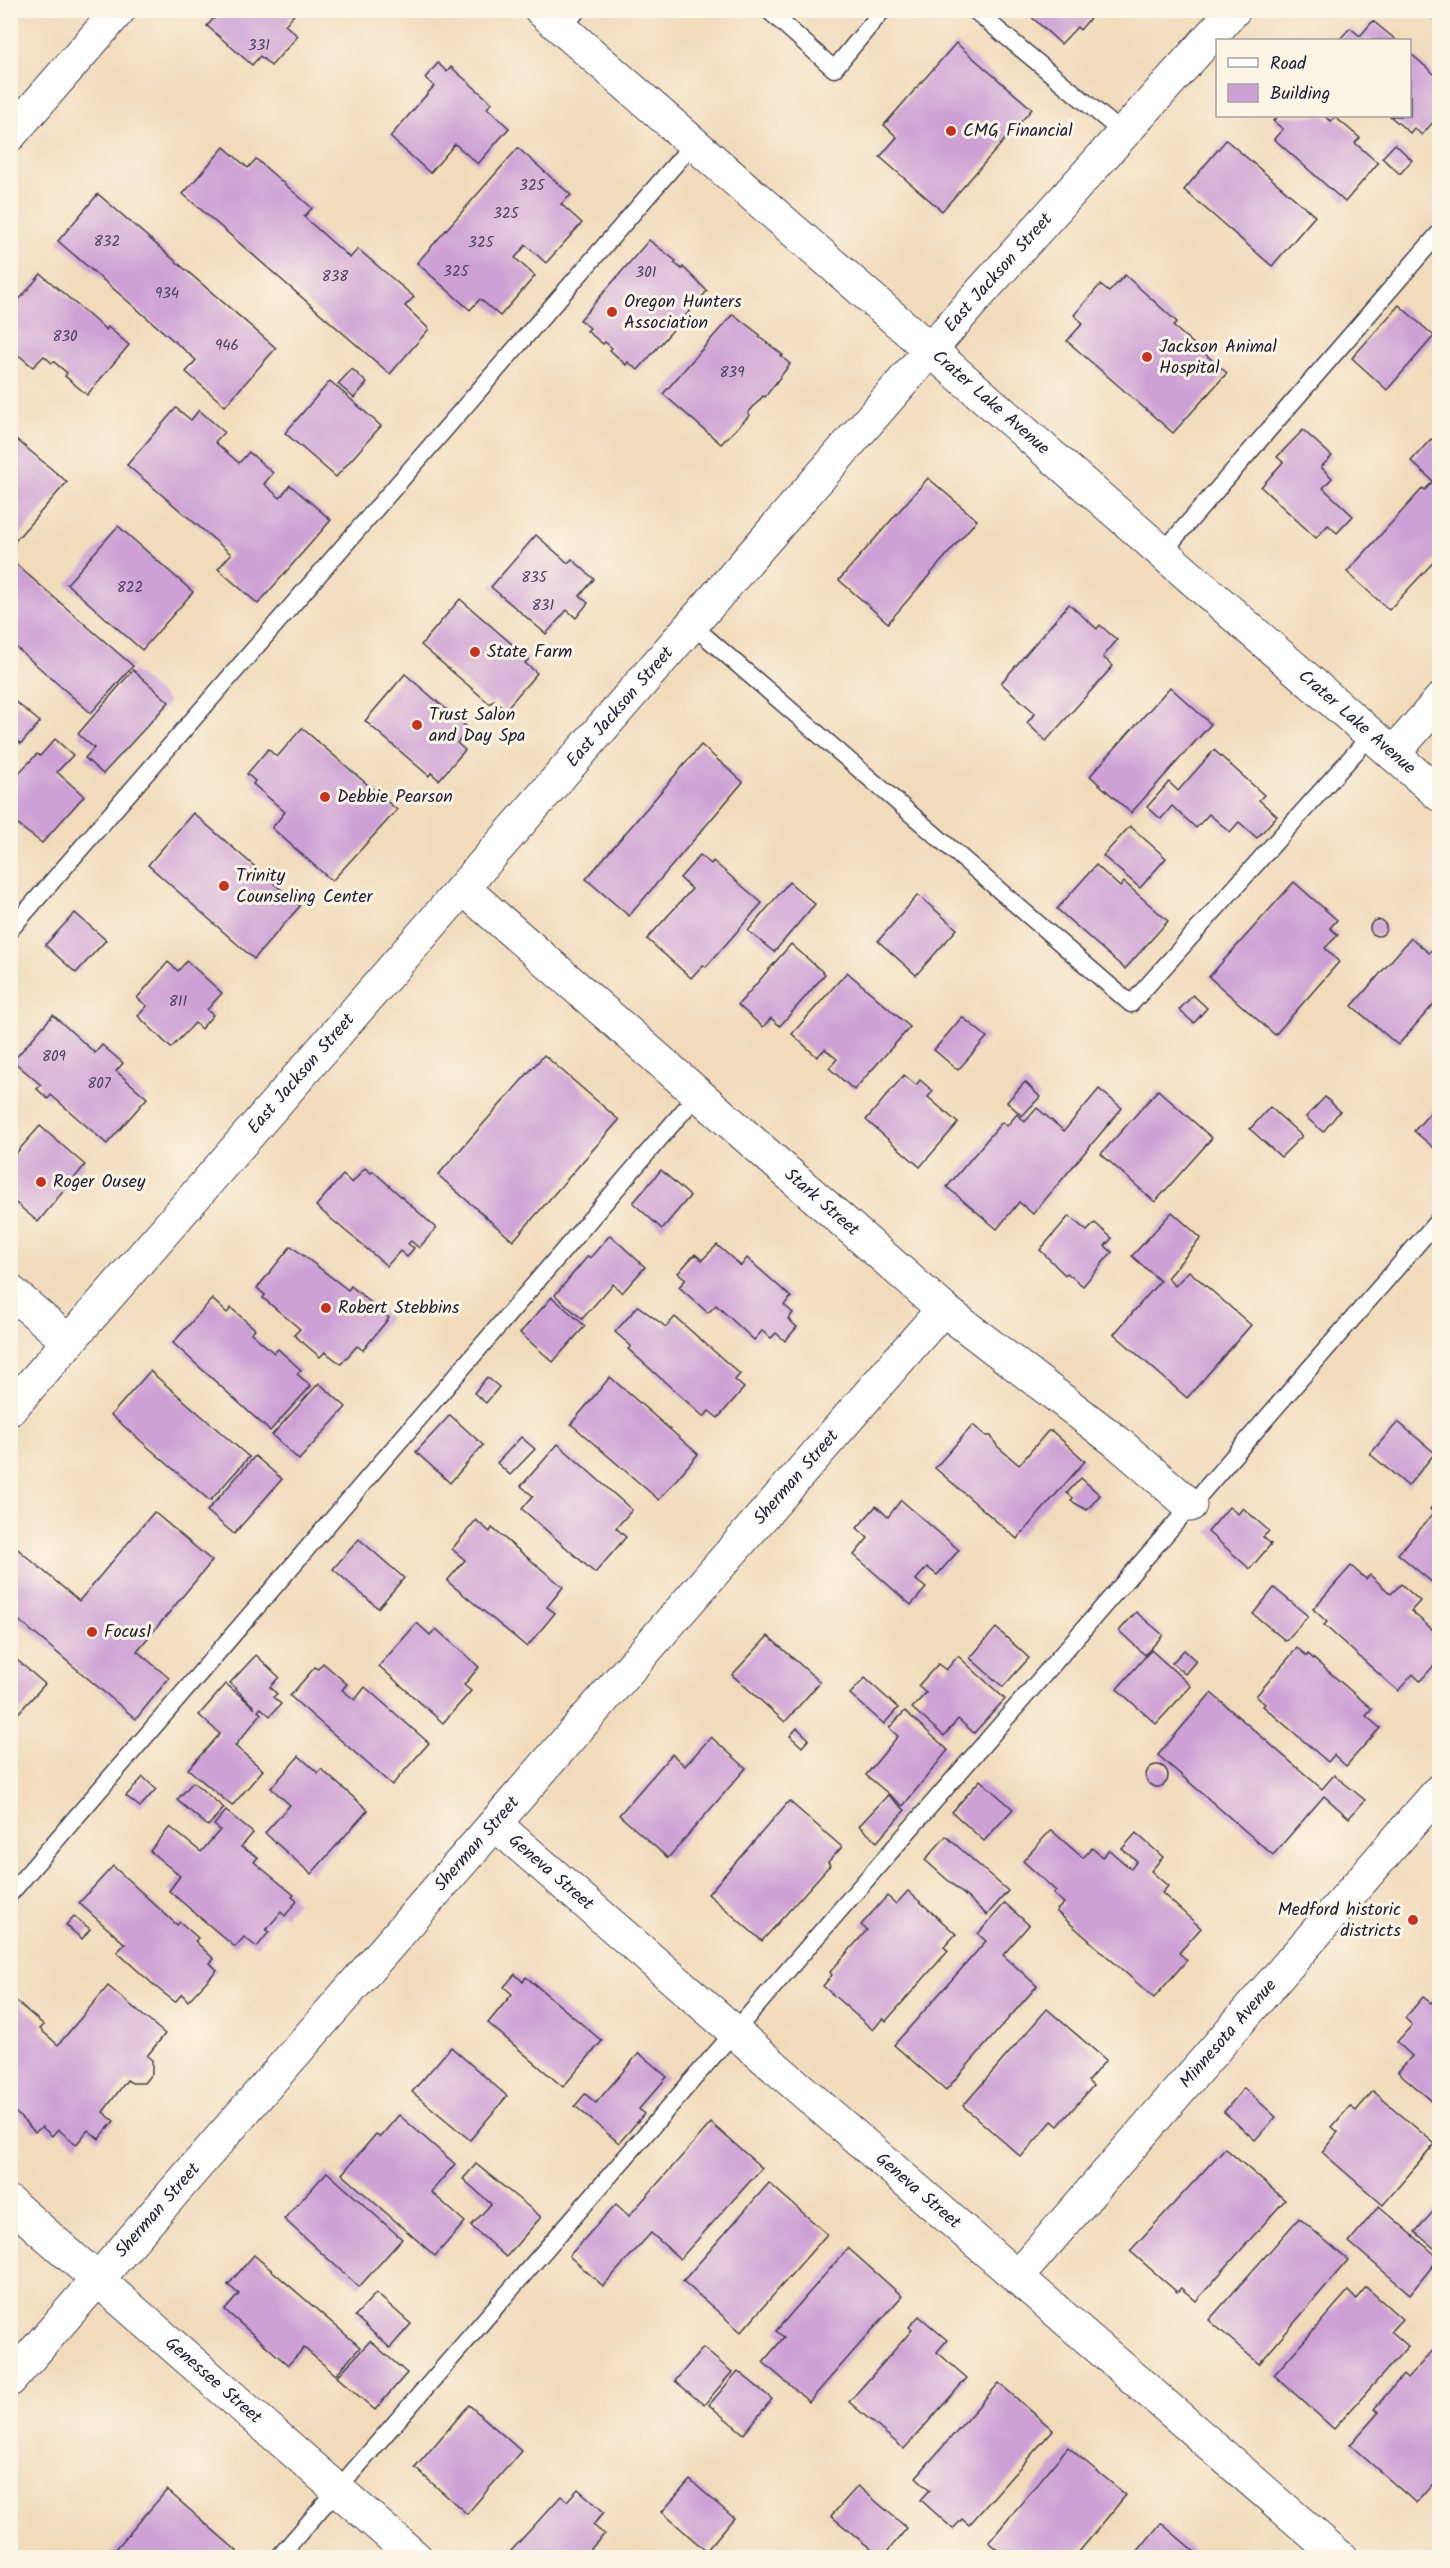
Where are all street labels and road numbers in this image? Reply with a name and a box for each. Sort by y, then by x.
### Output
street label: East Jackson Street [937,205,1061,339]
street label: Crater Lake Avenue [925,343,1056,462]
street label: East Jackson Street [559,639,682,774]
street label: Crater Lake Avenue [1291,663,1422,782]
street label: East Jackson Street [240,1006,363,1141]
street label: Stark Street [777,1161,867,1245]
street label: Sherman Street [746,1422,847,1532]
street label: Sherman Street [427,1789,528,1898]
street label: Geneva Street [501,1827,601,1919]
street label: Minnesota Avenue [1172,1973,1284,2095]
street label: Geneva Street [869,2145,968,2237]
street label: Sherman Street [108,2155,208,2265]
street label: Genessee Street [158,2330,269,2432]

